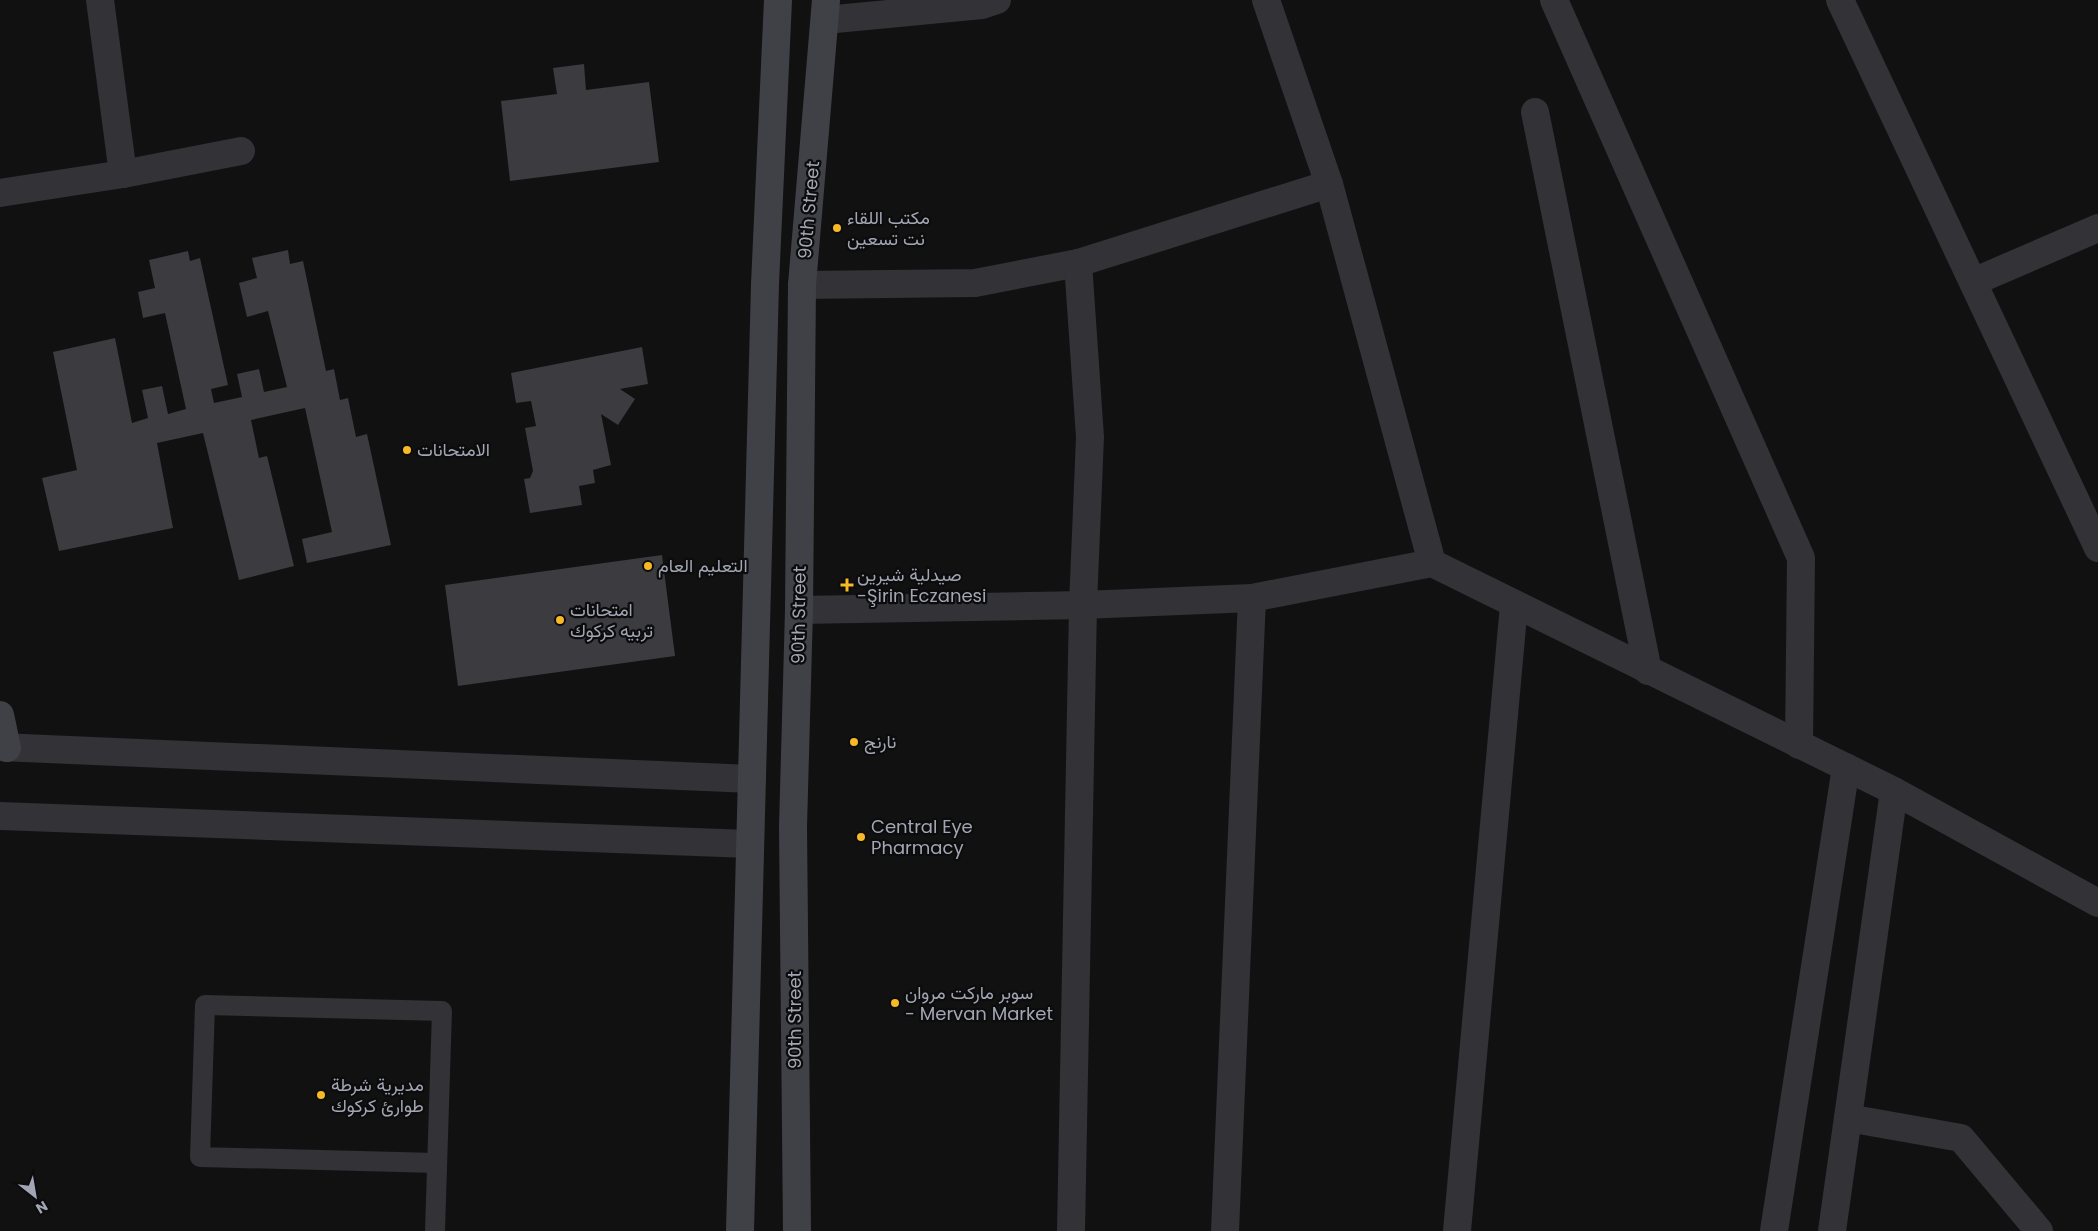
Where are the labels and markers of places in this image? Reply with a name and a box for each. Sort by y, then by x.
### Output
place label: مكتب اللقاء نت تسعين [847,205,930,251]
marker: مكتب اللقاء نت تسعين [831,222,843,234]
place label: الامتحانات [417,437,490,462]
marker: الامتحانات [401,444,413,456]
place label: التعليم العام [658,553,748,578]
marker: التعليم العام [642,560,654,572]
place label: صيدلية شيرين -Şirin Eczanesi [857,562,986,608]
marker: صيدلية شيرين -Şirin Eczanesi [841,579,853,591]
place label: امتحانات تربيه كركوك [570,597,653,643]
marker: امتحانات تربيه كركوك [554,614,566,626]
place label: نارنج [864,729,896,754]
marker: نارنج [848,736,860,748]
place label: Central Eye Pharmacy [871,814,973,860]
marker: Central Eye Pharmacy [855,831,867,843]
place label: سوبر ماركت مروان - Mervan Market [905,980,1053,1026]
marker: سوبر ماركت مروان - Mervan Market [889,997,901,1009]
place label: مديرية شرطة طوارئ كركوك [331,1072,424,1118]
marker: مديرية شرطة طوارئ كركوك [315,1089,327,1101]

